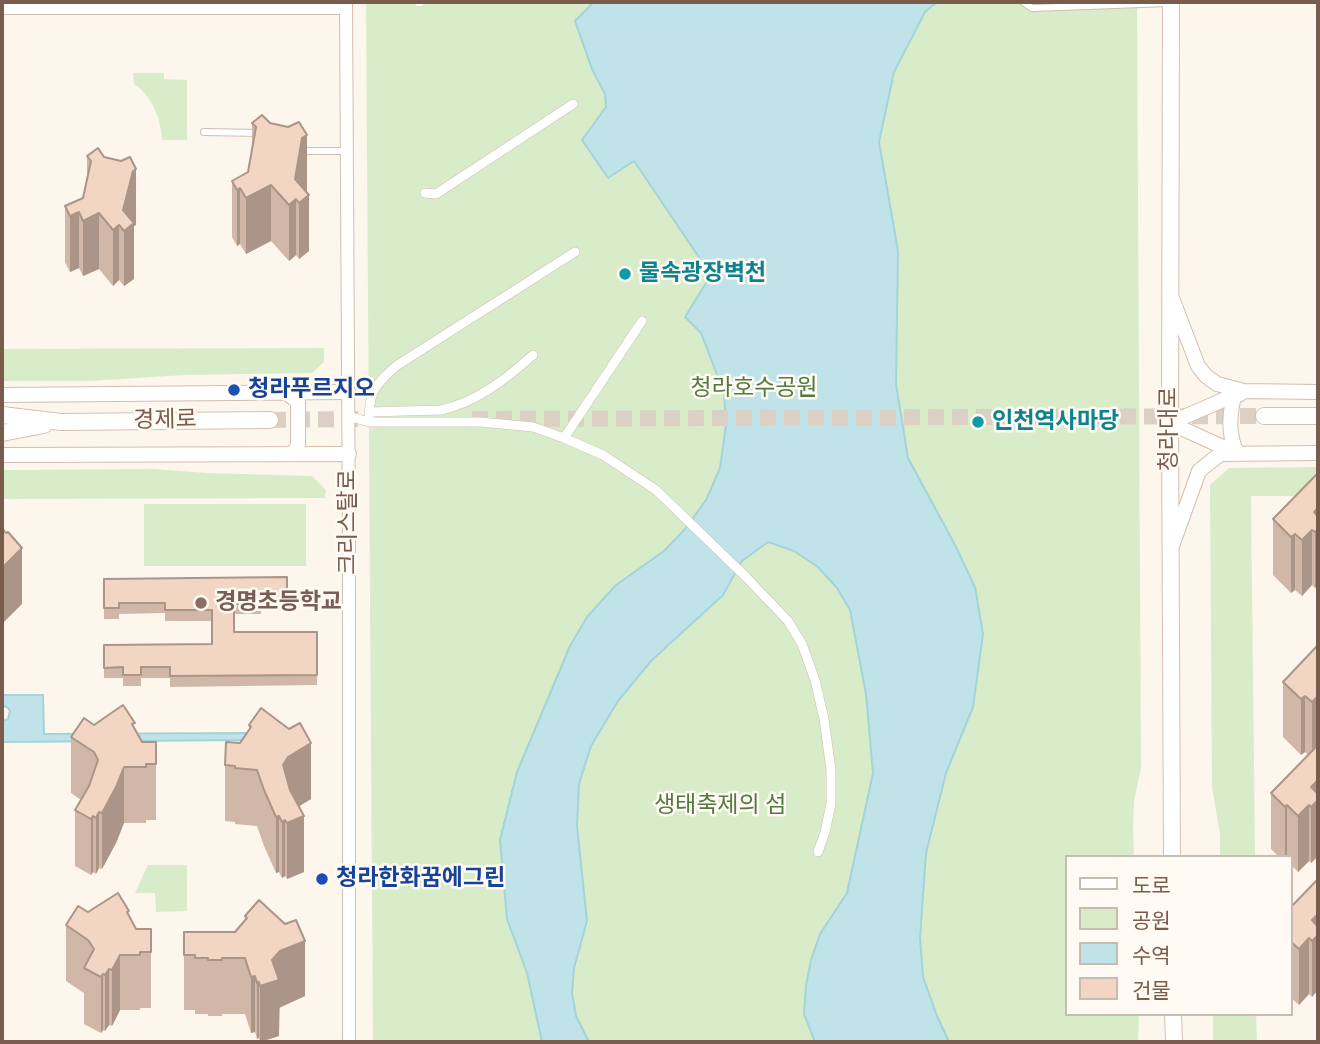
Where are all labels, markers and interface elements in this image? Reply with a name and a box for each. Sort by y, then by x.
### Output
place label: 물속광장벽천 [639,260,766,288]
marker: 물속광장벽천 [617,266,633,282]
park label: 청라호수공원 [691,375,817,403]
place label: 청라푸르지오 [248,376,375,404]
marker: 청라푸르지오 [226,382,242,398]
street label: 청라대로 [1156,387,1184,471]
street label: 경제로 [133,407,197,435]
place label: 인천역사마당 [992,408,1119,436]
marker: 인천역사마당 [970,414,986,430]
street label: 크리스탈로 [335,469,363,575]
place label: 경명초등학교 [215,589,342,617]
marker: 경명초등학교 [193,595,209,611]
park label: 생태축제의 섬 [654,792,786,820]
legend [1064,855,1292,1016]
place label: 청라한화꿈에그린 [336,865,505,893]
marker: 청라한화꿈에그린 [314,871,330,887]
text: 도로 [1132,874,1171,898]
text: 공원 [1132,909,1171,933]
text: 수역 [1132,944,1171,968]
text: 건물 [1132,979,1171,1003]

